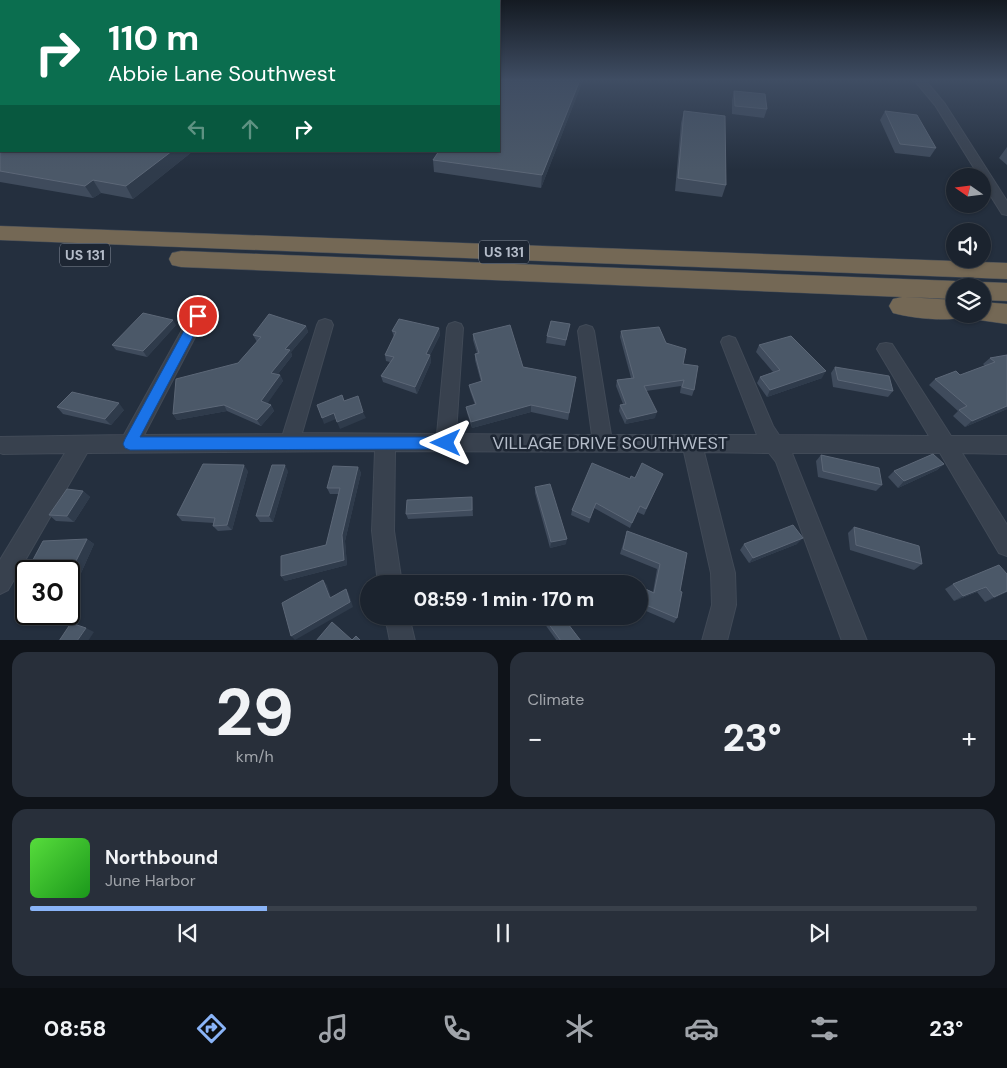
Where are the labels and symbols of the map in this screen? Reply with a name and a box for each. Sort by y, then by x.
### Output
north arrow [946,168,991,212]
road number: US 131 [479,240,529,264]
road number: US 131 [60,244,110,266]
pin [177,295,219,337]
position arrow [419,416,471,468]
street label: VILLAGE DRIVE SOUTHWEST [492,431,728,455]
speed limit sign: 30 [15,560,80,625]

